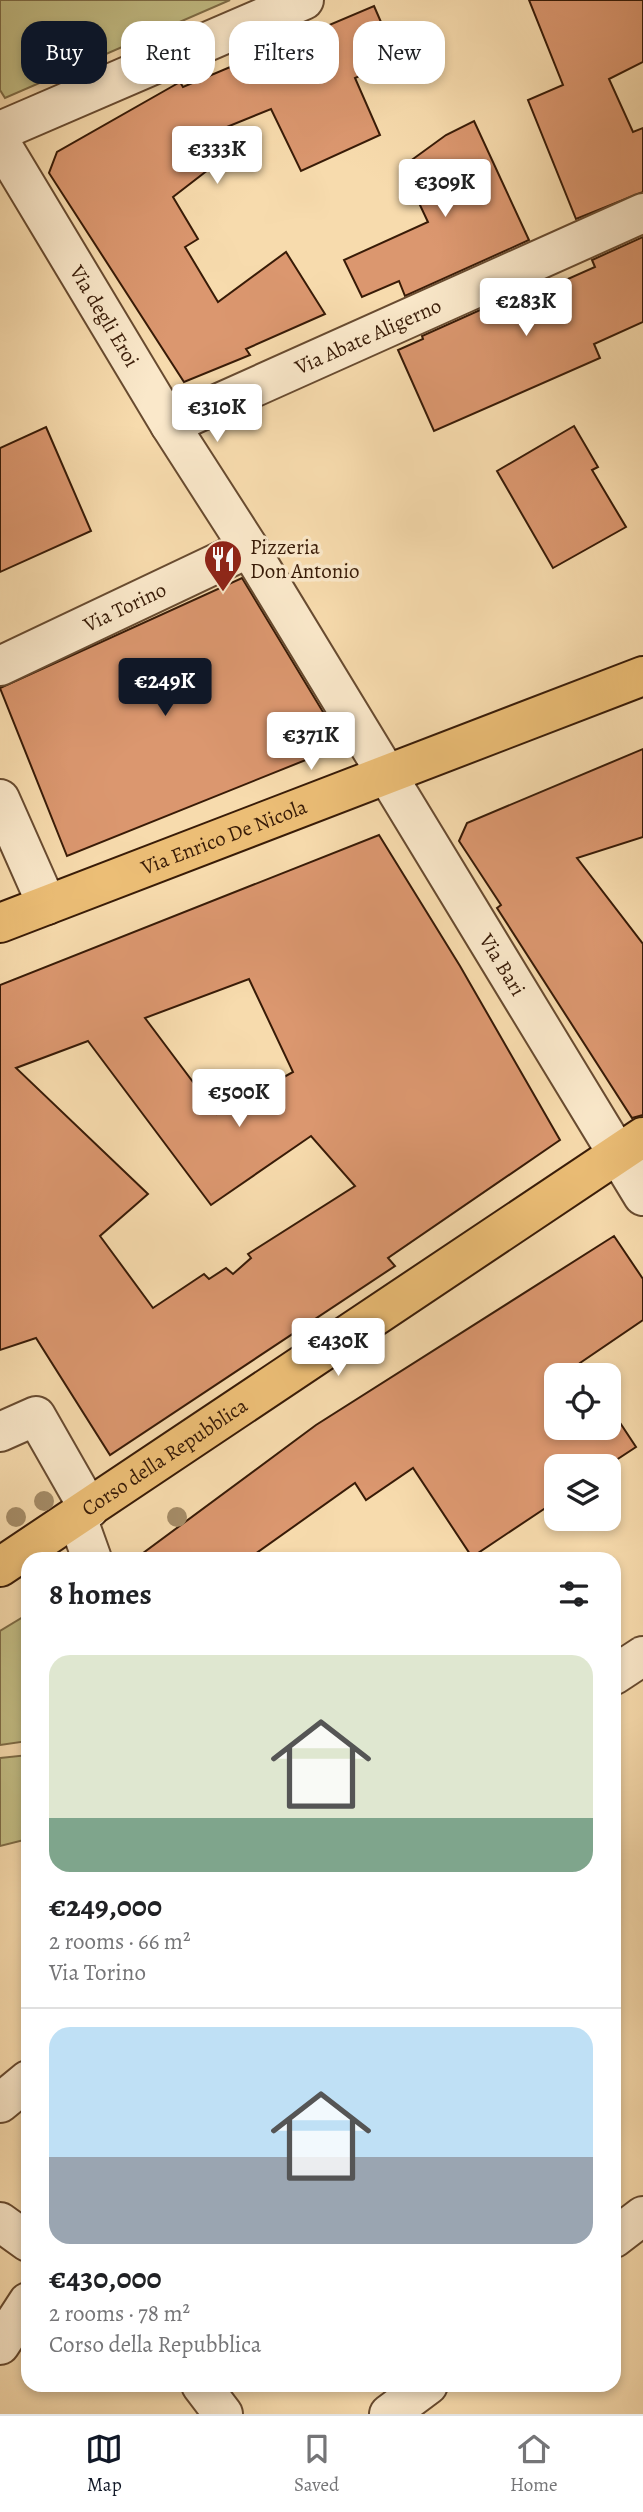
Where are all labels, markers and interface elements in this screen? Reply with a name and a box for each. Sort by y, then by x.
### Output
chip: Buy [21,21,107,84]
chip: Rent [121,21,215,84]
chip: Filters [229,21,339,84]
chip: New [353,21,445,84]
pin: €333K [168,127,266,186]
text: €333K [188,133,246,164]
pin: €309K [396,160,494,219]
text: €309K [415,166,475,197]
street label: Via degli Eroi [63,259,146,372]
pin: €283K [477,278,575,338]
text: €283K [496,285,556,316]
street label: Via Abate Aligerno [289,291,446,382]
pin: €310K [168,384,266,444]
text: €310K [188,391,246,422]
place label: Pizzeria Don Antonio [250,533,360,585]
restaurant icon: Pizzeria Don Antonio [202,538,244,593]
street label: Via Torino [78,575,171,639]
pin: €249K [116,658,214,718]
text: €249K [135,665,195,696]
pin: €371K [262,712,360,772]
text: €371K [283,719,339,750]
street label: Via Enrico De Nicola [136,792,311,882]
street label: Via Bari [472,927,532,1001]
pin: €500K [190,1070,288,1129]
text: €500K [208,1076,270,1107]
pin: €430K [289,1318,387,1378]
text: €430K [308,1325,368,1356]
map controls [544,1363,621,1531]
button: locate [544,1363,621,1440]
street label: Corso della Repubblica [76,1391,253,1523]
button: layers [544,1454,621,1531]
text: 8 homes [49,1574,152,1614]
icon: filters [555,1575,593,1613]
icon: home [258,1701,384,1827]
text: €249,000 [49,1886,162,1926]
text: 2 rooms · 66 m² [49,1926,191,1957]
text: Via Torino [49,1957,146,1988]
icon: home [258,2073,384,2199]
text: €430,000 [49,2258,162,2298]
text: 2 rooms · 78 m² [49,2298,190,2329]
text: Corso della Repubblica [49,2329,262,2360]
tab: Map [85,2430,123,2498]
tab: Saved [294,2430,339,2498]
tab: Home [510,2430,558,2498]

